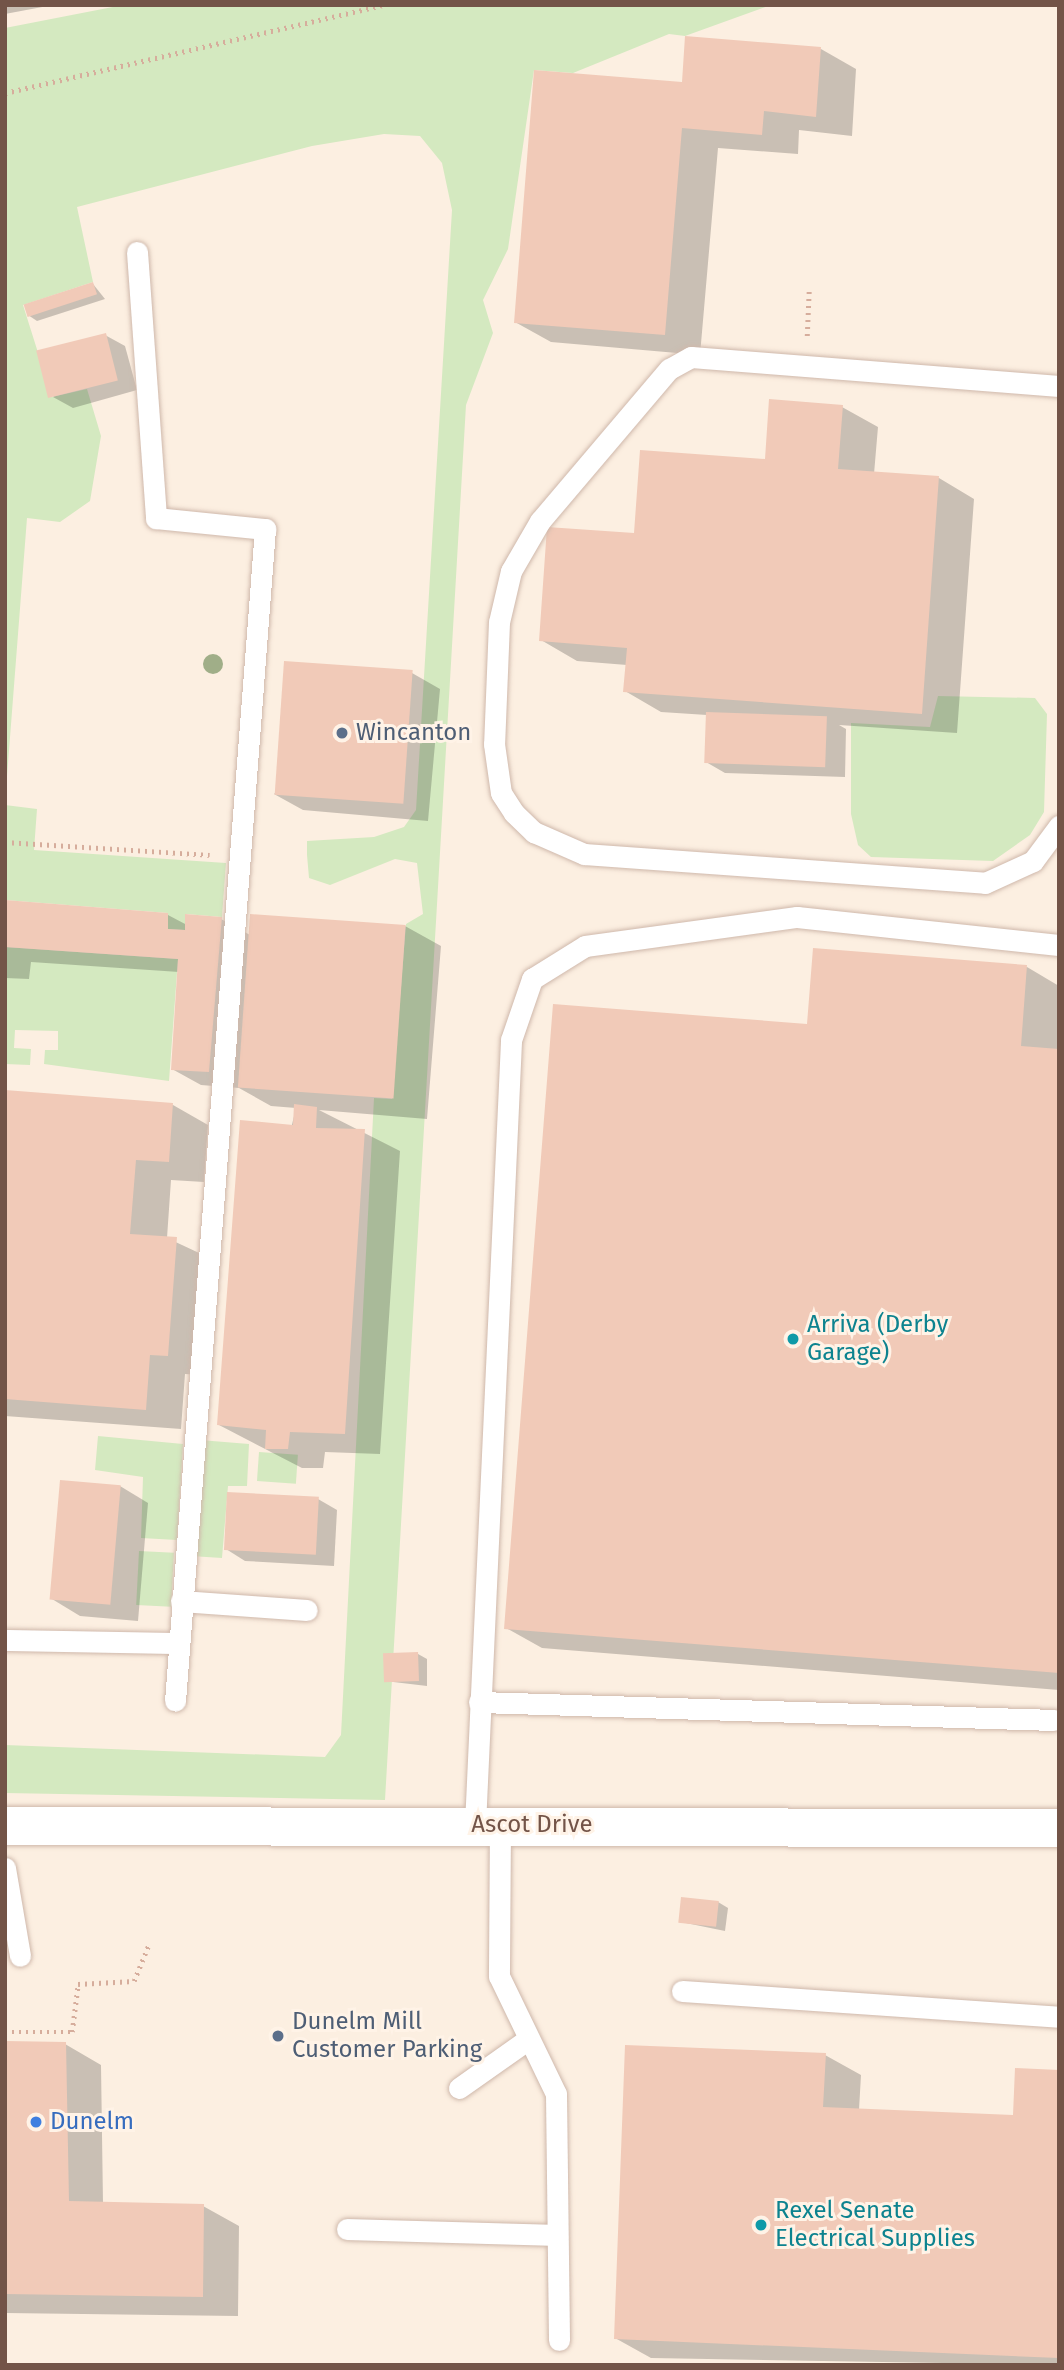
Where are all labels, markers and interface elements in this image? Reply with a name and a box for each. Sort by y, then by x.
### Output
place label: Wincanton [356,719,471,747]
marker: Wincanton [334,725,350,741]
place label: Arriva (Derby Garage) [807,1311,948,1367]
marker: Arriva (Derby Garage) [785,1331,801,1347]
street label: Ascot Drive [471,1811,593,1839]
place label: Dunelm Mill Customer Parking [292,2008,482,2064]
marker: Dunelm Mill Customer Parking [270,2028,286,2044]
place label: Dunelm [50,2108,134,2136]
marker: Dunelm [28,2114,44,2130]
place label: Rexel Senate Electrical Supplies [775,2197,975,2253]
marker: Rexel Senate Electrical Supplies [753,2217,769,2233]

